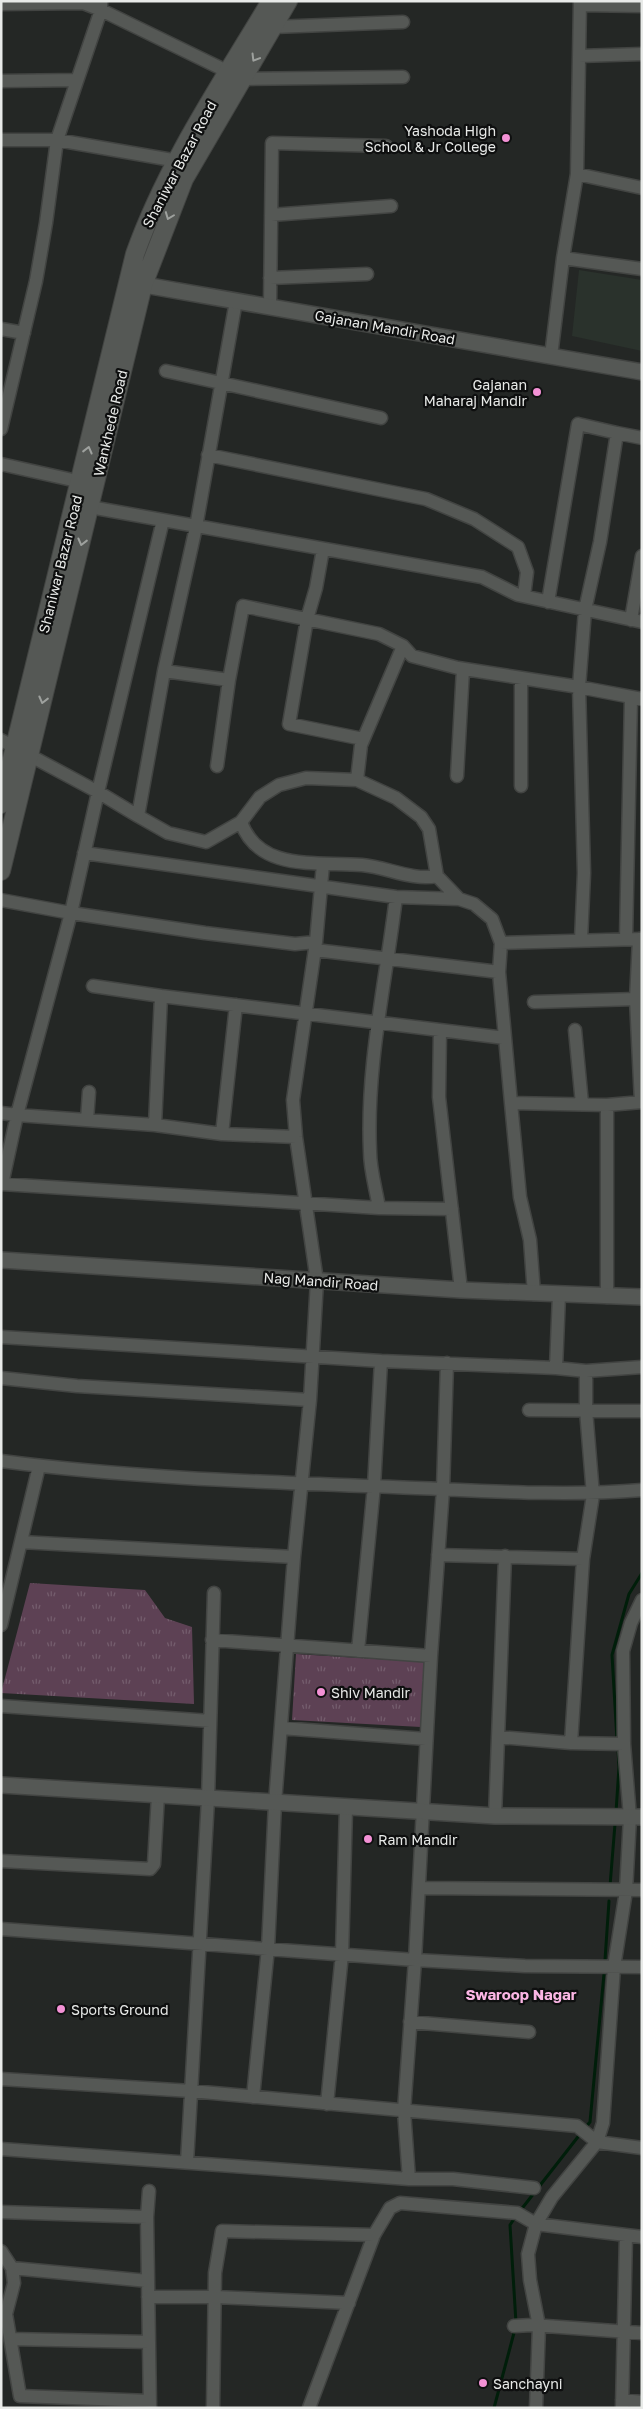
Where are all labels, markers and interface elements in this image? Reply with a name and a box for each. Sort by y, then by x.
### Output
one-way arrow [251,53,261,62]
street label: Shaniwar Bazar Road [138,98,220,230]
place label: Yashoda High School & Jr College [365,122,496,155]
marker: Yashoda High School & Jr College [500,132,512,144]
one-way arrow [165,212,175,220]
street label: Gajanan Mandir Road [313,306,457,348]
street label: Wankhede Road [90,368,130,478]
place label: Gajanan Maharaj Mandir [424,376,528,409]
marker: Gajanan Maharaj Mandir [531,386,543,398]
one-way arrow [82,446,93,455]
street label: Shaniwar Bazar Road [35,493,85,635]
one-way arrow [77,537,87,545]
one-way arrow [38,695,48,703]
street label: Nag Mandir Road [263,1269,379,1293]
place label: Shiv Mandir [331,1684,411,1701]
marker: Shiv Mandir [315,1686,327,1698]
place label: Ram Mandir [378,1831,458,1848]
marker: Ram Mandir [362,1833,374,1845]
district label: Swaroop Nagar [465,1985,577,2003]
place label: Sports Ground [71,2001,169,2018]
marker: Sports Ground [55,2003,67,2015]
place label: Sanchayni [493,2375,563,2392]
marker: Sanchayni [477,2377,489,2389]

